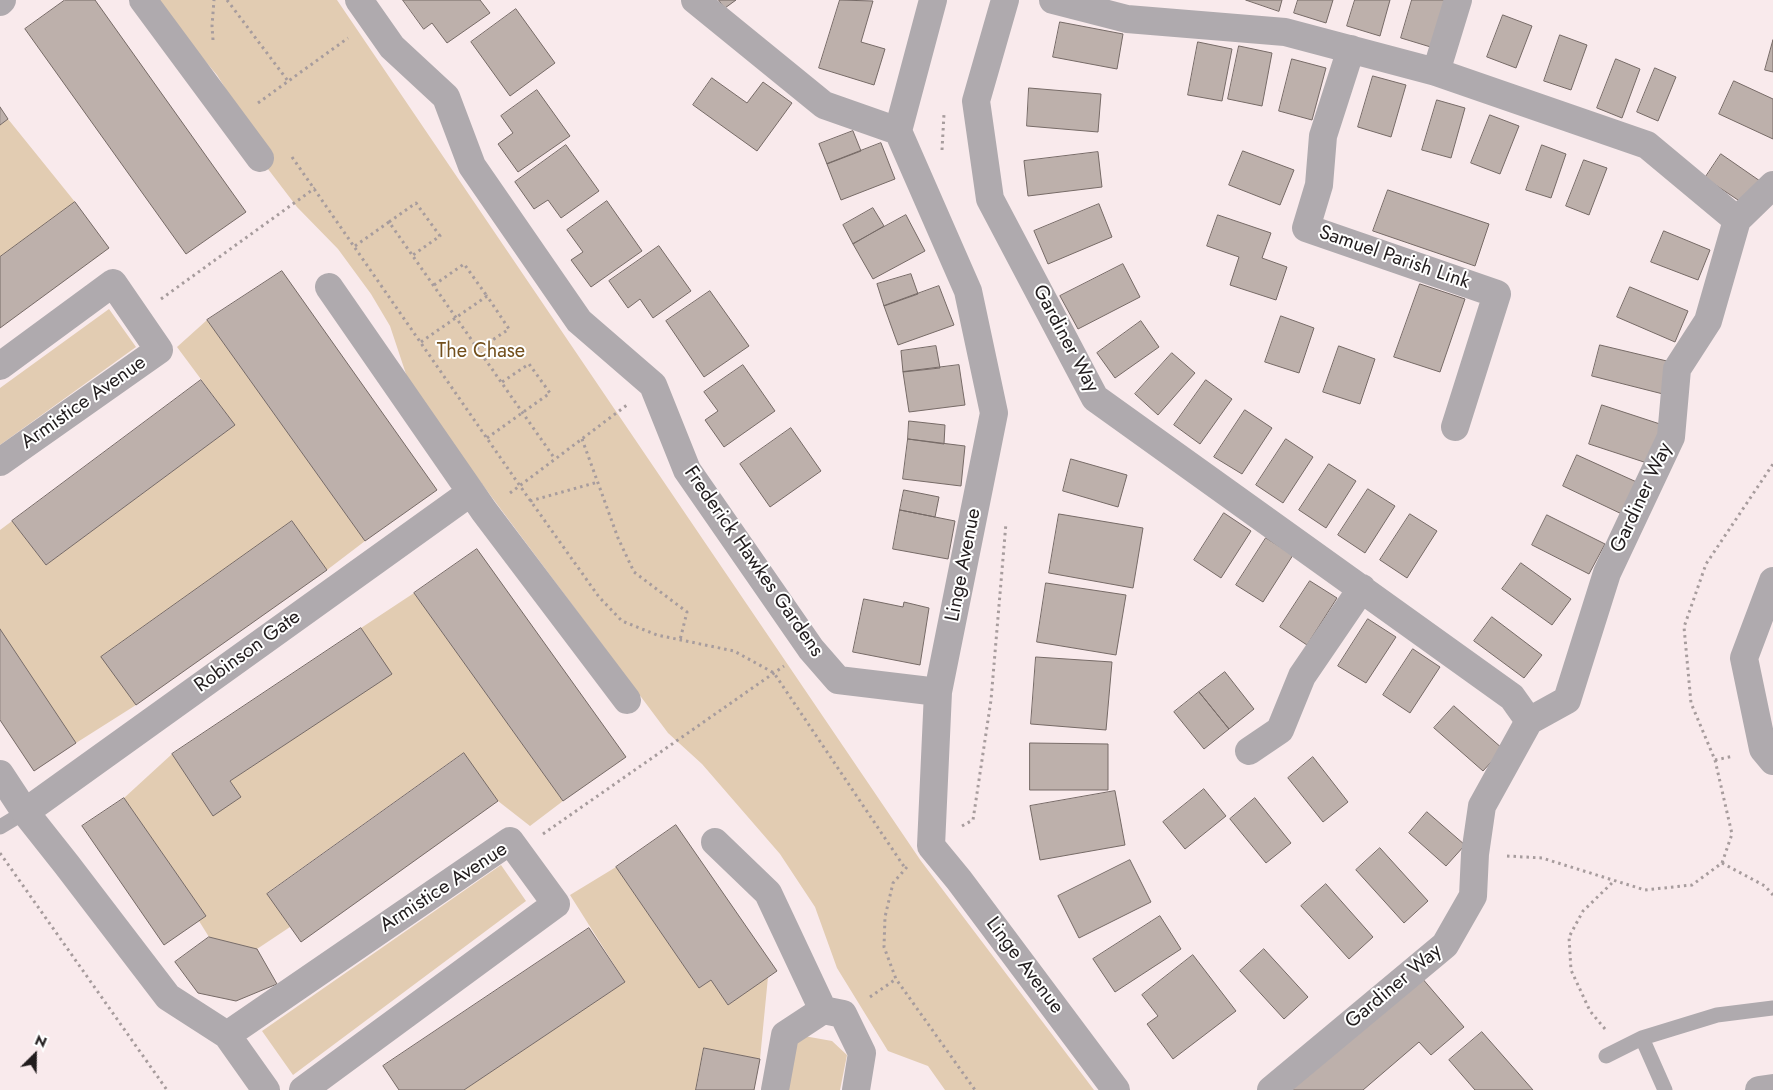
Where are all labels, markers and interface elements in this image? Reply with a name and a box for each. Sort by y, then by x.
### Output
street label: Samuel Parish Link [1316,221,1472,295]
street label: Gardiner Way [1027,281,1103,397]
park label: The Chase [437,340,525,364]
street label: Armistice Avenue [17,351,151,455]
street label: Gardiner Way [1606,439,1678,557]
street label: Frederick Hawkes Gardens [678,462,828,662]
street label: Linge Avenue [941,506,987,624]
street label: Robinson Gate [190,606,306,698]
street label: Armistice Avenue [376,838,512,938]
street label: Linge Avenue [980,913,1068,1019]
street label: Gardiner Way [1341,940,1447,1034]
north arrow [10,1030,60,1080]
text: N [32,1030,50,1053]

